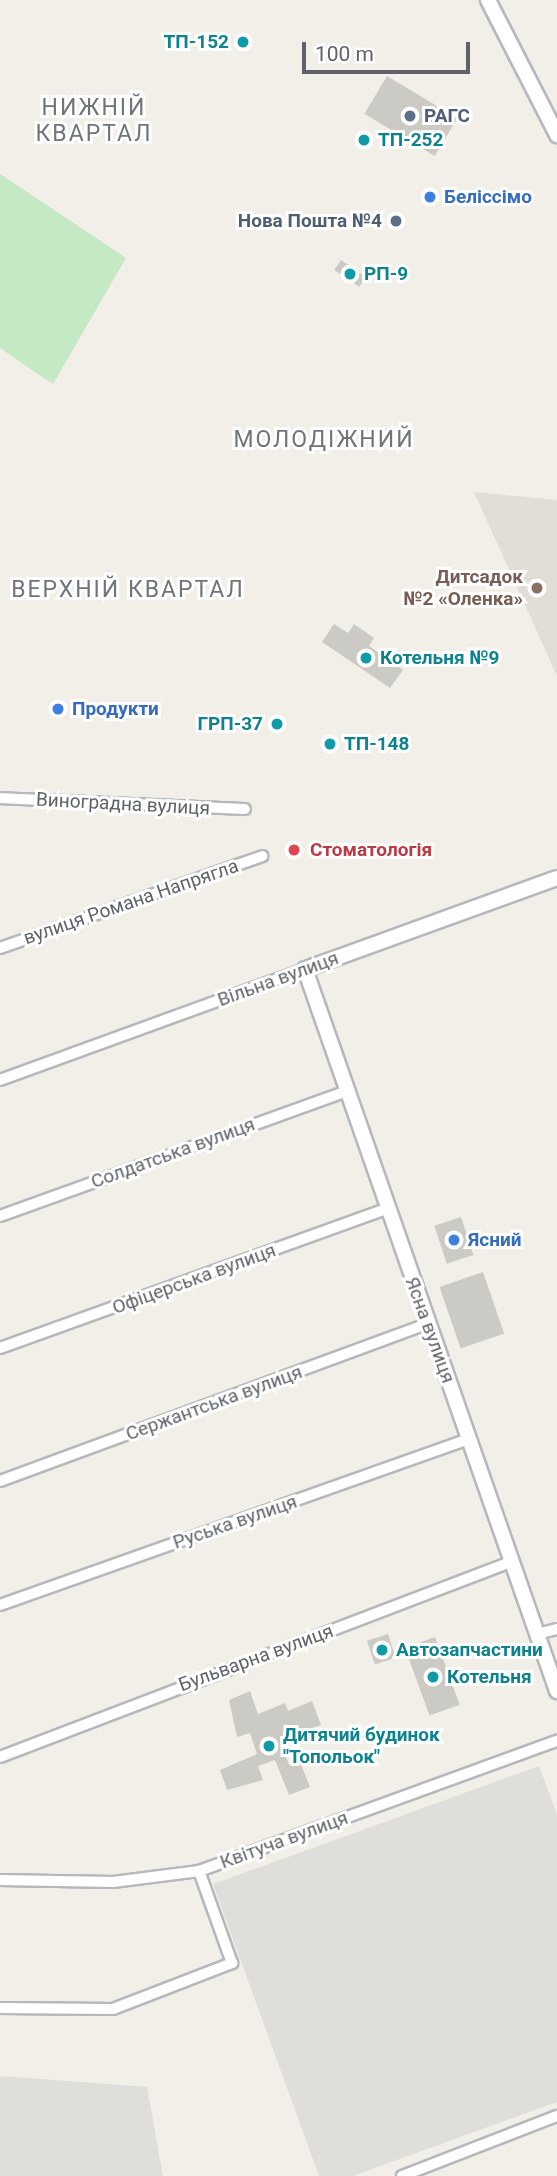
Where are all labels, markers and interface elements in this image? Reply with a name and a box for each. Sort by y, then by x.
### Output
scale bar [305,28,473,72]
place label: ТП-152 [164,31,229,53]
marker: ТП-152 [235,34,251,50]
text: 100 m [315,42,374,66]
district label: НИЖНІЙ КВАРТАЛ [36,94,152,148]
place label: РАГС [424,105,470,127]
marker: РАГС [402,108,418,124]
place label: ТП-252 [378,129,443,151]
marker: ТП-252 [356,132,372,148]
place label: Беліссімо [444,186,532,208]
marker: Беліссімо [422,189,438,205]
place label: Нова Пошта №4 [238,210,382,232]
marker: Нова Пошта №4 [388,213,404,229]
place label: РП-9 [364,263,408,285]
marker: РП-9 [342,266,358,282]
district label: МОЛОДІЖНИЙ [235,426,413,454]
place label: Дитсадок №2 «Оленка» [403,566,523,610]
district label: ВЕРХНІЙ КВАРТАЛ [13,576,243,604]
marker: Дитсадок №2 «Оленка» [529,580,545,596]
place label: Котельня №9 [380,647,499,669]
marker: Котельня №9 [358,650,374,666]
place label: Продукти [72,698,159,720]
marker: Продукти [50,701,66,717]
place label: ГРП-37 [197,713,263,735]
marker: ГРП-37 [269,716,285,732]
place label: ТП-148 [344,733,409,755]
marker: ТП-148 [322,736,338,752]
street label: Виноградна вулиця [35,788,211,820]
place label: Стоматологія [310,839,432,861]
marker: Стоматологія [284,840,304,860]
street label: вулиця Романа Напрягла [21,854,241,950]
street label: Вільна вулиця [214,947,342,1011]
street label: Солдатська вулиця [88,1113,258,1193]
place label: Ясний [468,1229,521,1251]
marker: Ясний [446,1232,462,1248]
street label: Офіцерська вулиця [109,1239,279,1319]
street label: Ясна вулиця [400,1274,460,1386]
street label: Сержантська вулиця [123,1360,305,1446]
street label: Руська вулиця [170,1490,300,1554]
street label: Бульварна вулиця [176,1619,336,1697]
place label: Автозапчастини [396,1639,543,1661]
marker: Автозапчастини [374,1642,390,1658]
place label: Котельня [447,1666,532,1688]
marker: Котельня [425,1669,441,1685]
place label: Дитячий будинок "Топольок" [283,1724,440,1768]
marker: Дитячий будинок "Топольок" [261,1738,277,1754]
street label: Квітуча вулиця [217,1806,351,1874]

